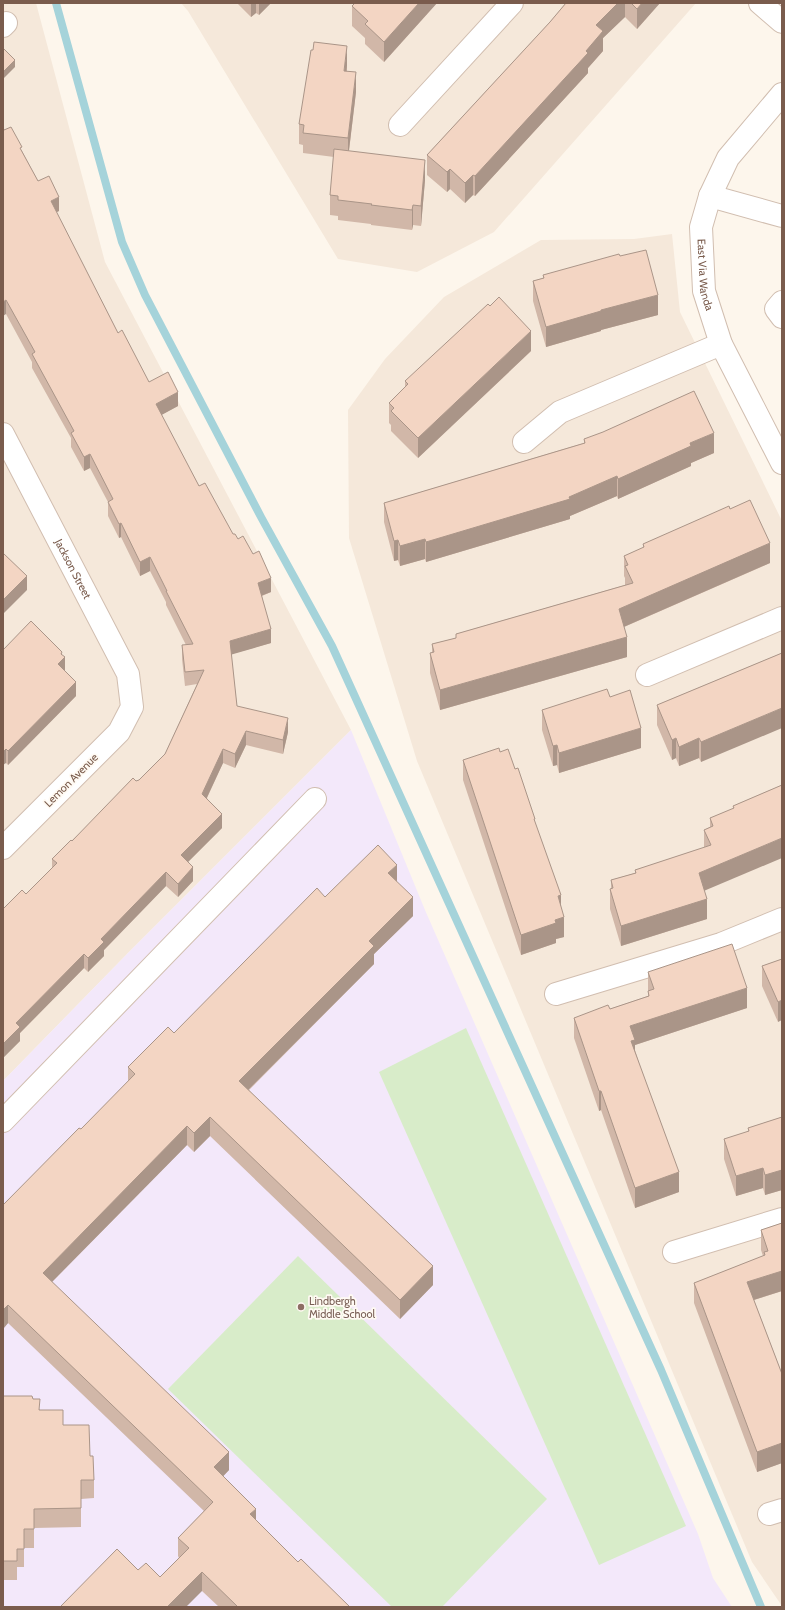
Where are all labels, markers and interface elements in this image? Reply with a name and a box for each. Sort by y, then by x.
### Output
street label: East Via Wanda [695,238,717,313]
street label: Jackson Street [51,536,95,601]
street label: Lemon Avenue [41,750,101,810]
place label: Lindbergh Middle School [309,1294,375,1321]
marker: Lindbergh Middle School [296,1302,306,1312]

